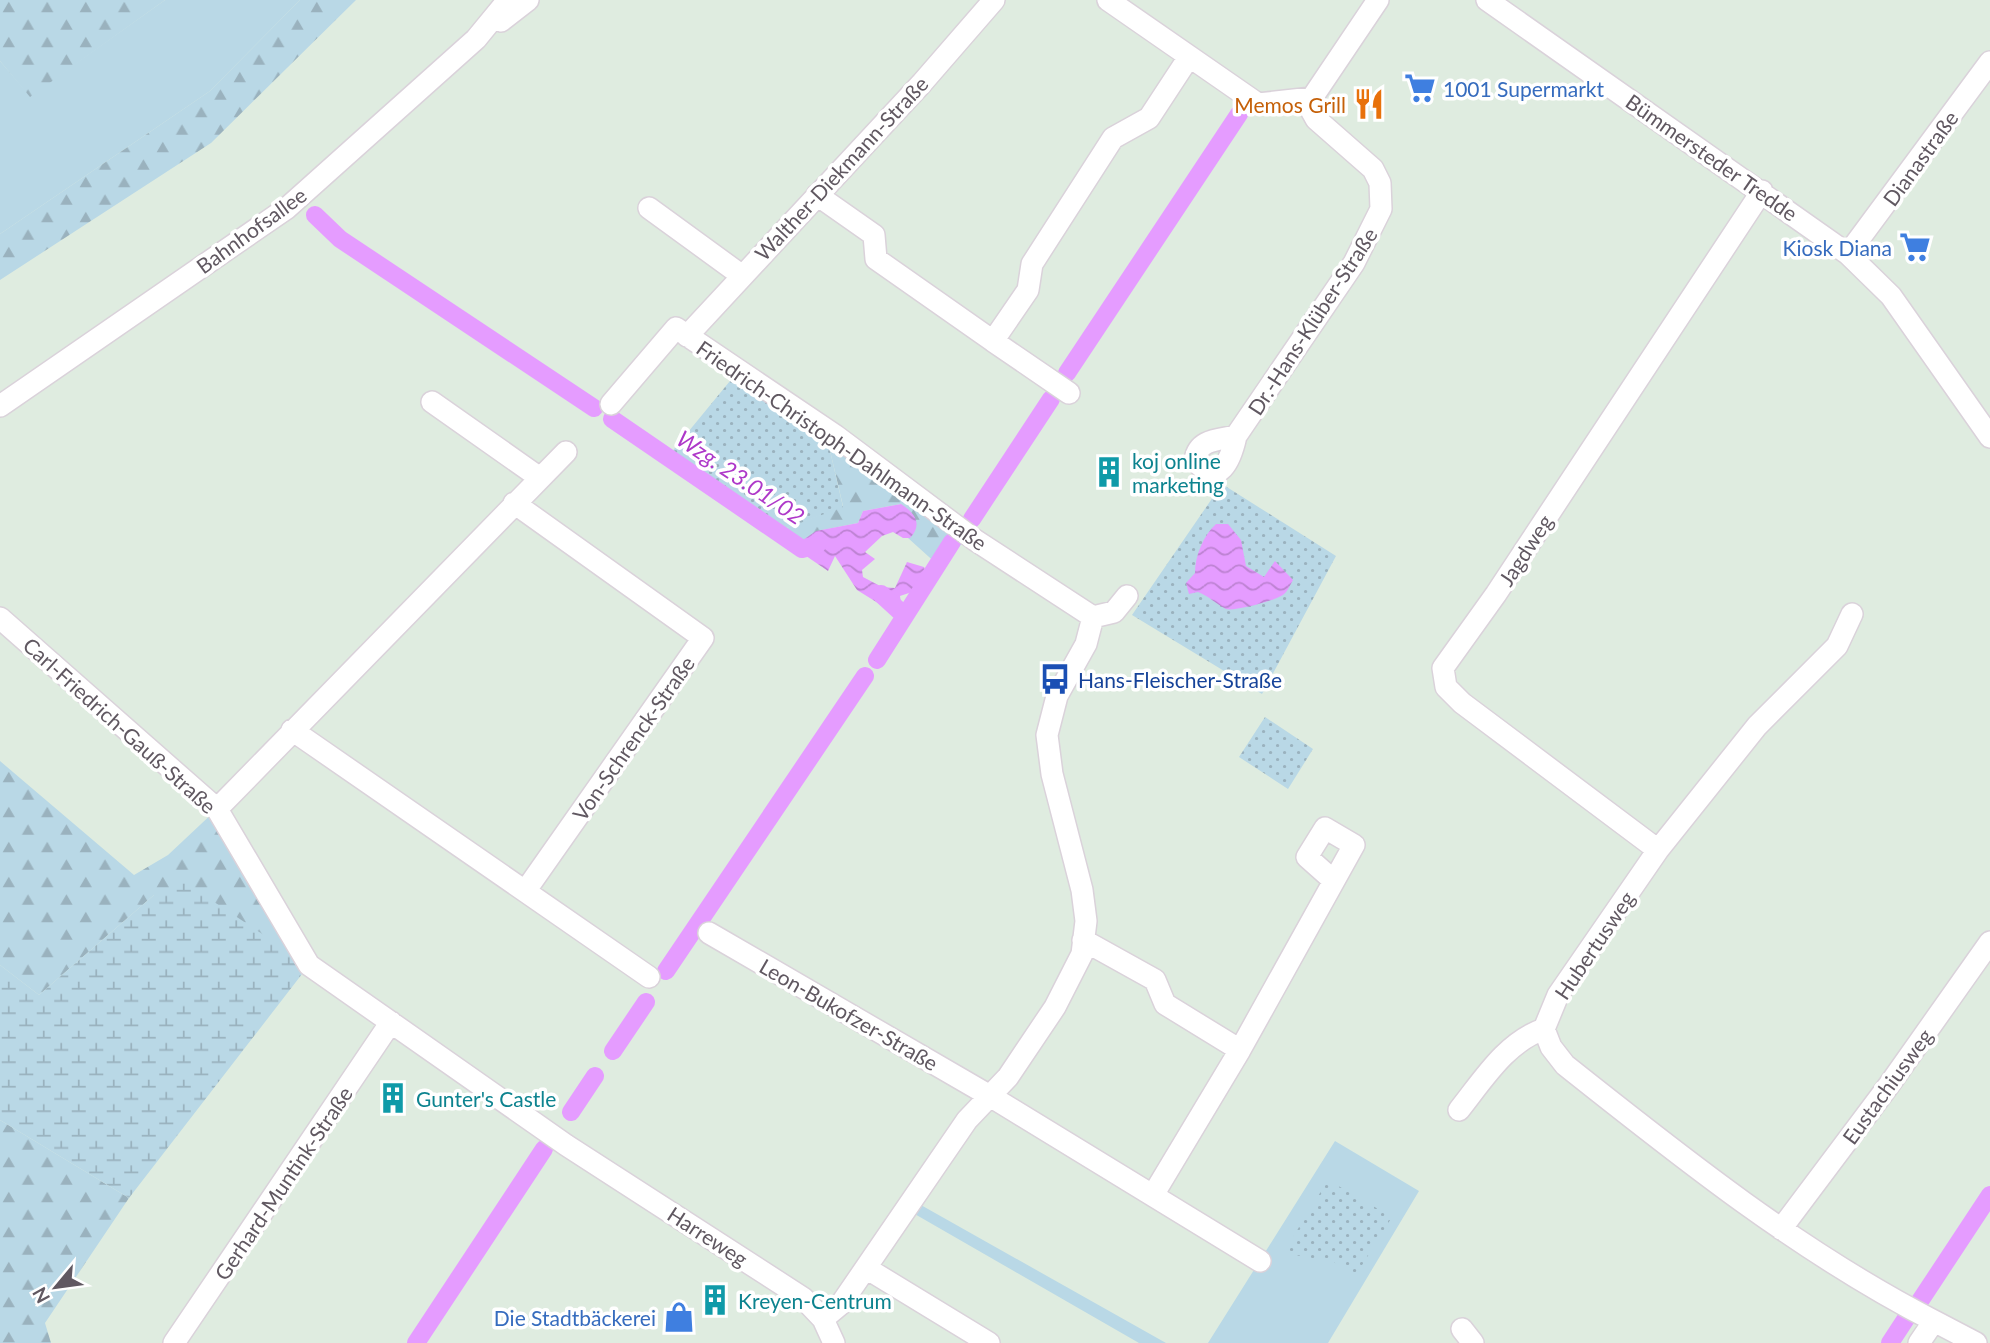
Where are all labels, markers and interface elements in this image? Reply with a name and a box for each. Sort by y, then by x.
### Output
street label: Walther-Diekmann-Straße [749,71,933,265]
supermarket icon: 1001 Supermarkt [1403,71,1437,105]
place label: 1001 Supermarkt [1443,76,1605,101]
restaurant icon: Memos Grill [1352,87,1386,121]
street label: Bümmersteder Tredde [1621,88,1803,226]
place label: Memos Grill [1234,92,1346,117]
street label: Dianastraße [1877,106,1963,210]
street label: Bahnhofsallee [191,182,311,278]
street label: Dr.-Hans-Klüber-Straße [1242,223,1382,419]
supermarket icon: Kiosk Diana [1898,230,1932,264]
place label: Kiosk Diana [1783,235,1892,260]
street label: Friedrich-Christoph-Dahlmann-Straße [692,335,992,555]
water label: Wzg. 23.01/02 [672,424,810,530]
place label: koj online marketing [1132,448,1224,497]
building icon: koj online marketing [1092,455,1126,489]
street label: Jagdweg [1493,510,1557,590]
street label: Carl-Friedrich-Gauß-Straße [19,632,221,818]
street label: Von-Schrenck-Straße [567,651,699,825]
bus stop icon: Hans-Fleischer-Straße [1038,662,1072,696]
place label: Hans-Fleischer-Straße [1078,667,1282,692]
street label: Hubertusweg [1549,886,1639,1004]
street label: Leon-Bukofzer-Straße [755,953,943,1075]
street label: Eustachiusweg [1837,1023,1937,1149]
building icon: Gunter's Castle [376,1081,410,1115]
street label: Gerhard-Muntink-Straße [209,1082,357,1284]
place label: Gunter's Castle [416,1086,556,1111]
street label: Harreweg [663,1201,753,1271]
north arrow [21,1252,91,1322]
building icon: Kreyen-Centrum [698,1283,732,1317]
text: N [27,1284,54,1307]
place label: Kreyen-Centrum [738,1288,892,1313]
shop icon: Die Stadtbäckerei [662,1300,696,1334]
place label: Die Stadtbäckerei [494,1305,656,1330]

